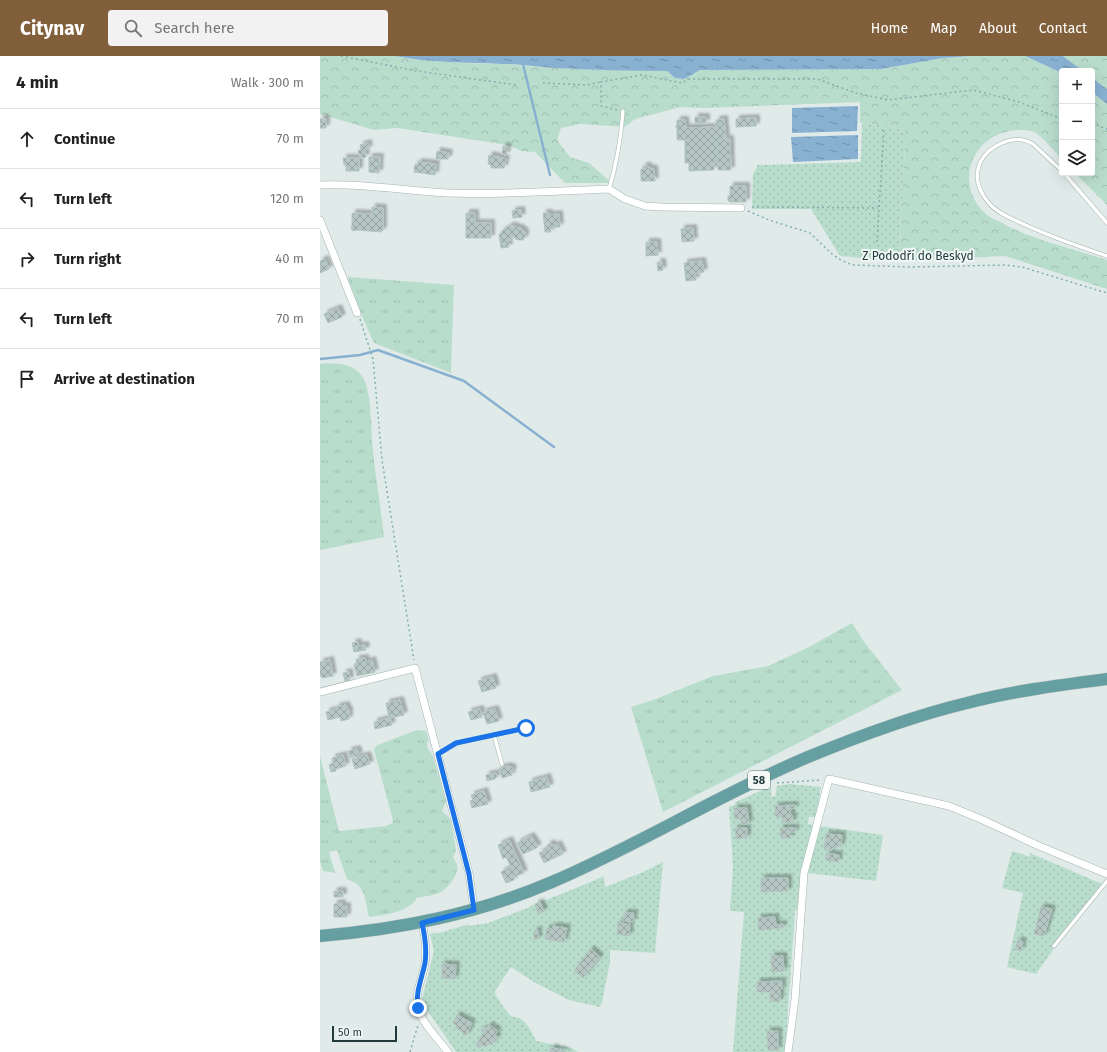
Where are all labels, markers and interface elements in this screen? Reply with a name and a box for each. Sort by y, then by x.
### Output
search box [108,10,388,46]
text: Citynav [20,17,84,40]
icon: search [122,17,144,39]
text: Search here [154,19,234,37]
text: Home [871,20,908,37]
text: Map [930,20,957,37]
text: About [979,20,1017,37]
text: Contact [1039,20,1087,37]
map controls [1059,68,1095,176]
button: + [1059,68,1095,104]
text: 4 min [16,72,59,93]
text: Walk · 300 m [231,75,304,90]
button: − [1059,104,1095,140]
icon: ahead [16,128,38,150]
text: Continue [54,130,115,148]
text: 70 m [277,131,304,146]
button: layers [1059,140,1095,176]
icon: left [16,188,38,210]
text: Turn left [54,190,112,208]
text: 120 m [270,191,304,206]
icon: right [16,248,38,270]
street label: Z Pododří do Beskyd [862,249,974,263]
text: Turn right [54,250,121,268]
text: 40 m [275,251,304,266]
icon: left [16,308,38,330]
text: Turn left [54,310,112,328]
text: 70 m [277,311,304,326]
icon: arrive [16,368,38,390]
text: Arrive at destination [54,370,195,388]
route start [517,719,535,737]
road number: 58 [748,771,770,789]
route end [409,999,427,1017]
scale bar [332,1024,397,1043]
text: 50 m [338,1026,362,1039]

